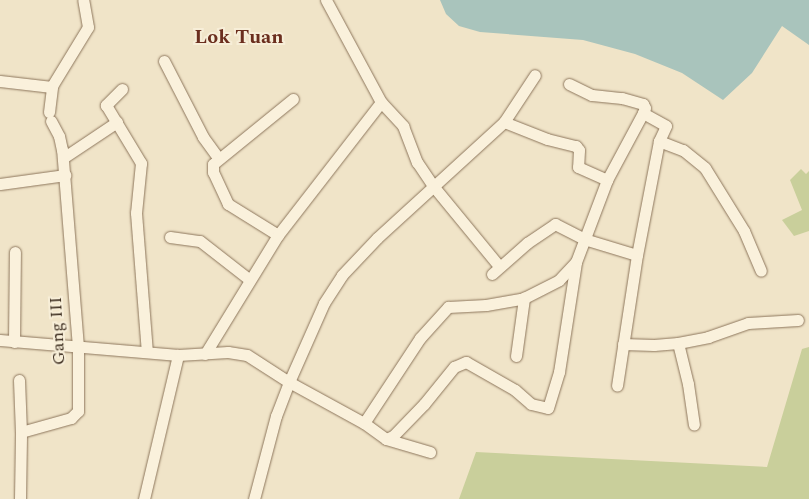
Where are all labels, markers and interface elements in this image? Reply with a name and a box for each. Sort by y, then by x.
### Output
district label: Lok Tuan [194,25,284,49]
street label: Gang III [45,296,71,366]

